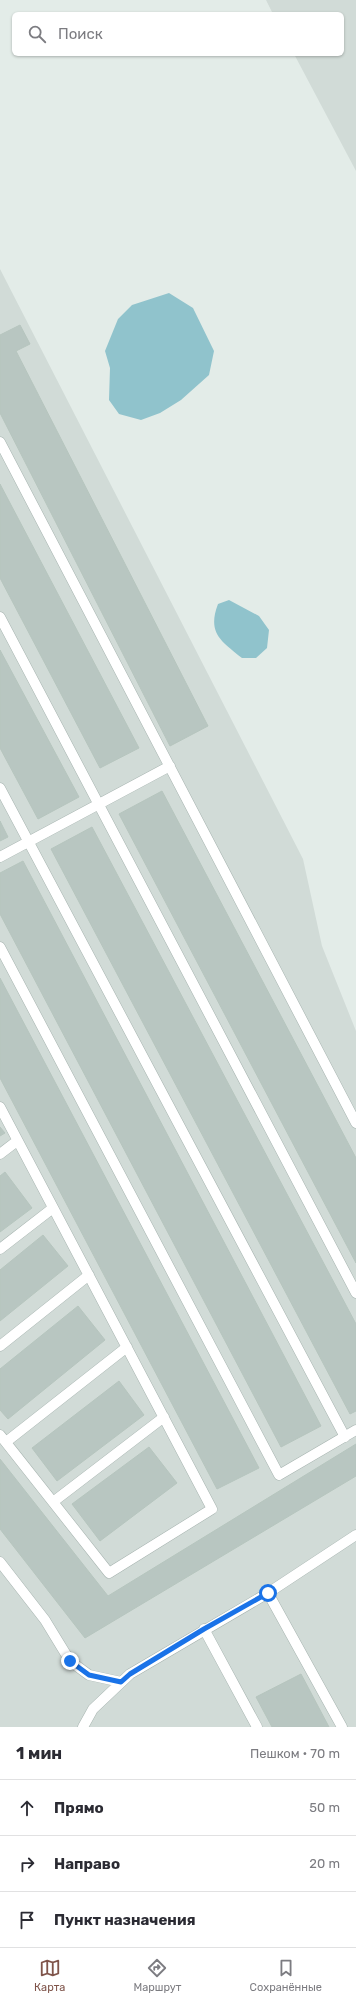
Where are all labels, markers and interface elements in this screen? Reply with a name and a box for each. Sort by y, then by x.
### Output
search box [12,12,344,56]
icon: search [26,23,48,45]
text: Поиск [58,25,103,43]
route start [259,1584,277,1602]
route end [61,1652,79,1670]
text: 1 мин [16,1743,62,1763]
text: Пешком · 70 m [250,1746,340,1761]
icon: ahead [16,1797,38,1819]
text: Прямо [54,1799,104,1817]
text: 50 m [309,1800,340,1815]
icon: right [16,1853,38,1875]
text: Направо [54,1855,120,1873]
text: 20 m [309,1856,340,1871]
icon: arrive [16,1909,38,1931]
text: Пункт назначения [54,1911,196,1929]
tab: Карта [34,1957,65,1994]
tab: Маршрут [133,1957,182,1994]
tab: Сохранённые [250,1957,322,1994]

